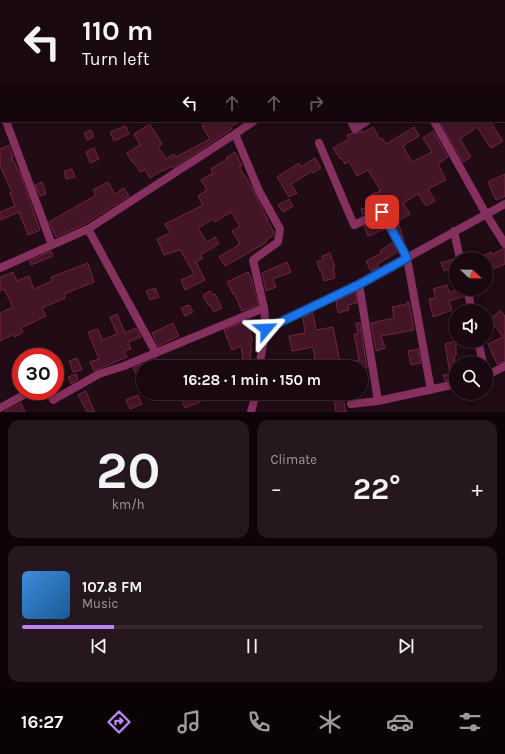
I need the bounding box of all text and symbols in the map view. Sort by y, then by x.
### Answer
text: 110 m [82,14,153,47]
icon: left [16,16,68,68]
text: Turn left [82,48,150,70]
icon: left [179,92,201,114]
icon: ahead [221,92,243,114]
icon: ahead [263,92,285,114]
icon: right [305,92,327,114]
pin [365,195,399,229]
icon: arrive [371,201,393,223]
north arrow [449,252,493,296]
map controls [449,252,493,400]
button: sound [449,304,493,348]
position arrow [245,308,287,350]
speed limit sign: 30 [12,348,64,400]
button: search [449,356,493,400]
text: 16:28 · 1 min · 150 m [183,371,321,389]
text: 20 [96,440,160,501]
text: Climate [271,452,317,467]
text: 22° [353,471,401,507]
text: − [271,476,282,502]
text: + [471,476,483,502]
text: km/h [112,497,145,512]
text: 107.8 FM [82,578,142,596]
text: Music [82,596,118,611]
icon: previous [88,635,110,657]
icon: pause [241,635,263,657]
icon: next [395,635,417,657]
icon: directions [105,708,133,736]
icon: music [175,708,203,736]
icon: phone [245,708,273,736]
icon: climate [316,708,344,736]
icon: car [386,708,414,736]
icon: filters [456,708,484,736]
text: 16:27 [21,711,63,733]

